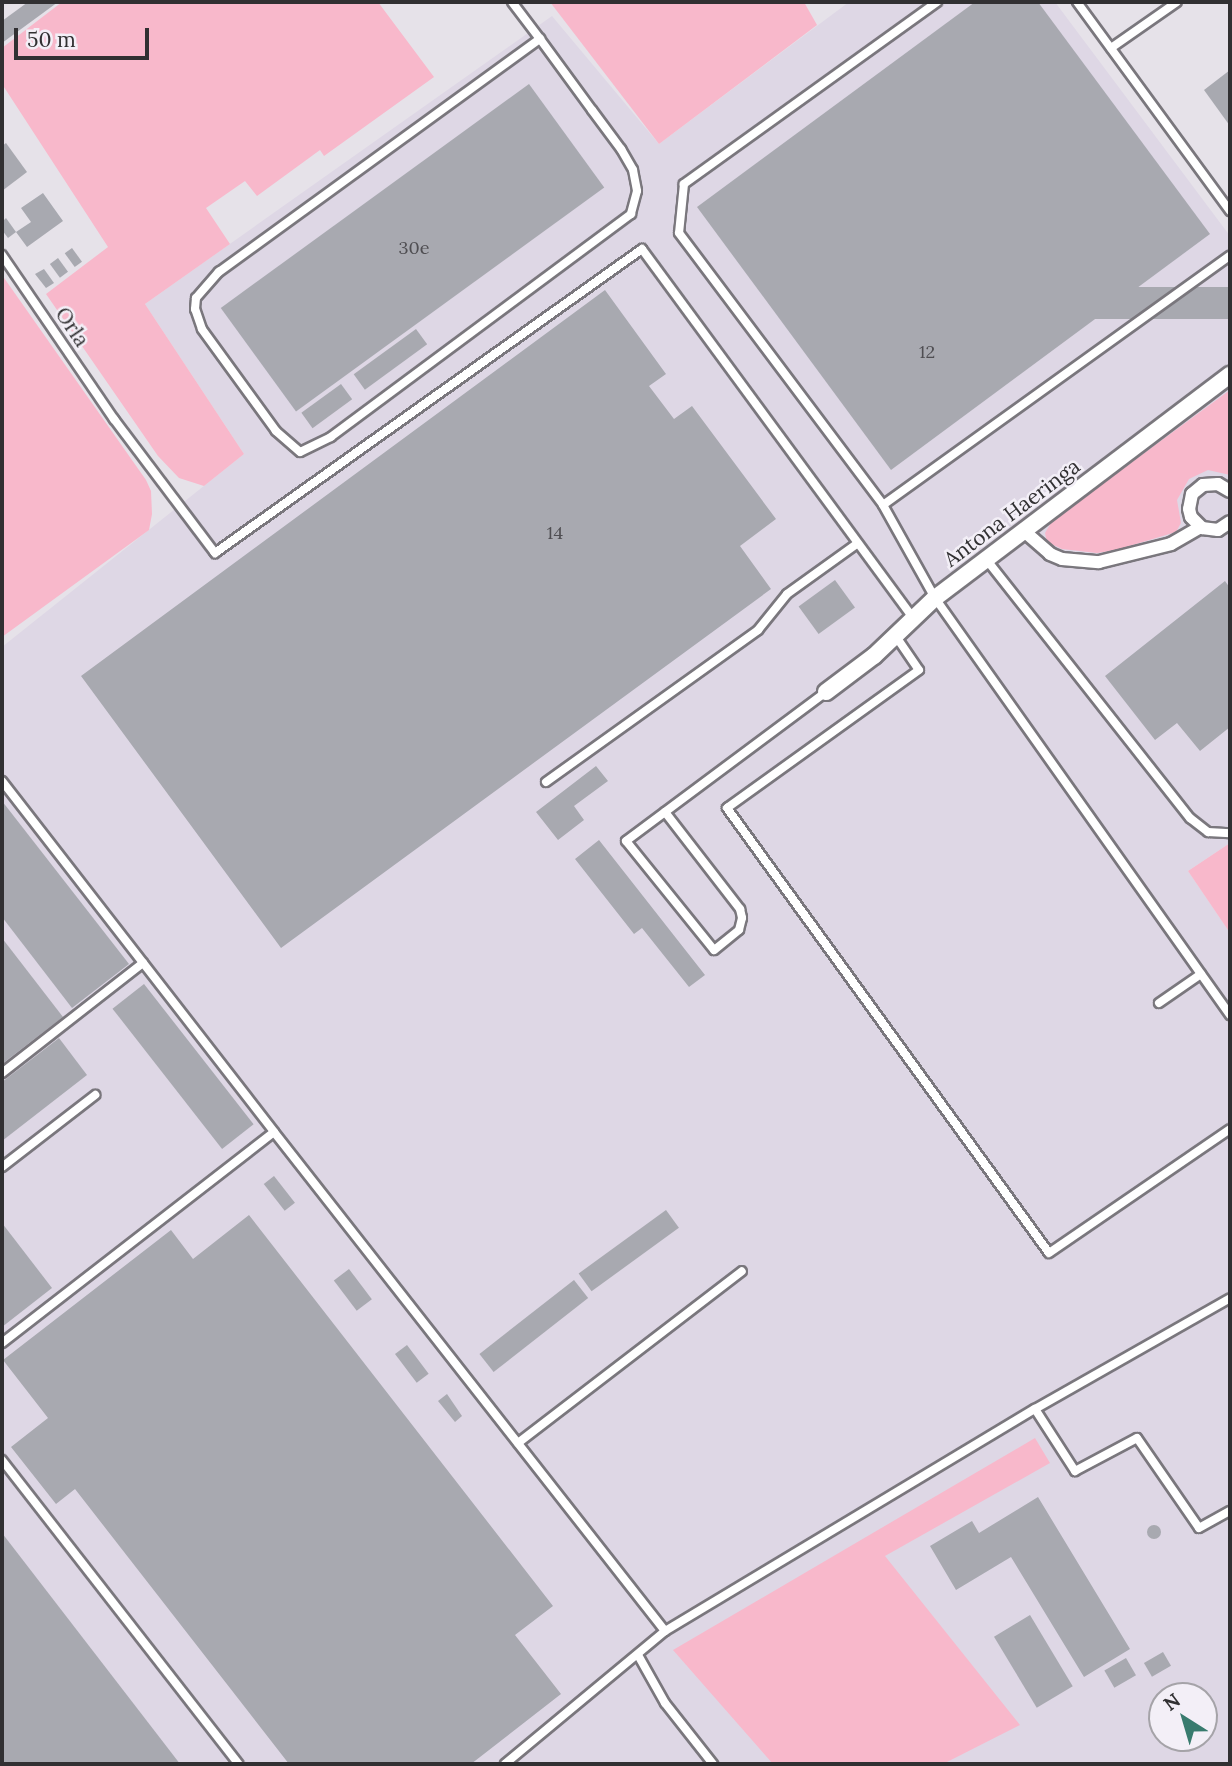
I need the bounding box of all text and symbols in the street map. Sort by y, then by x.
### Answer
scale bar [18,14,152,58]
text: 50 m [27,26,76,53]
house number: 30e [399,237,429,259]
street label: Orla [50,302,94,352]
house number: 12 [919,341,935,363]
street label: Antona Haeringa [939,454,1085,572]
house number: 14 [547,522,563,544]
north arrow [1148,1682,1218,1752]
text: N [1158,1688,1185,1716]

